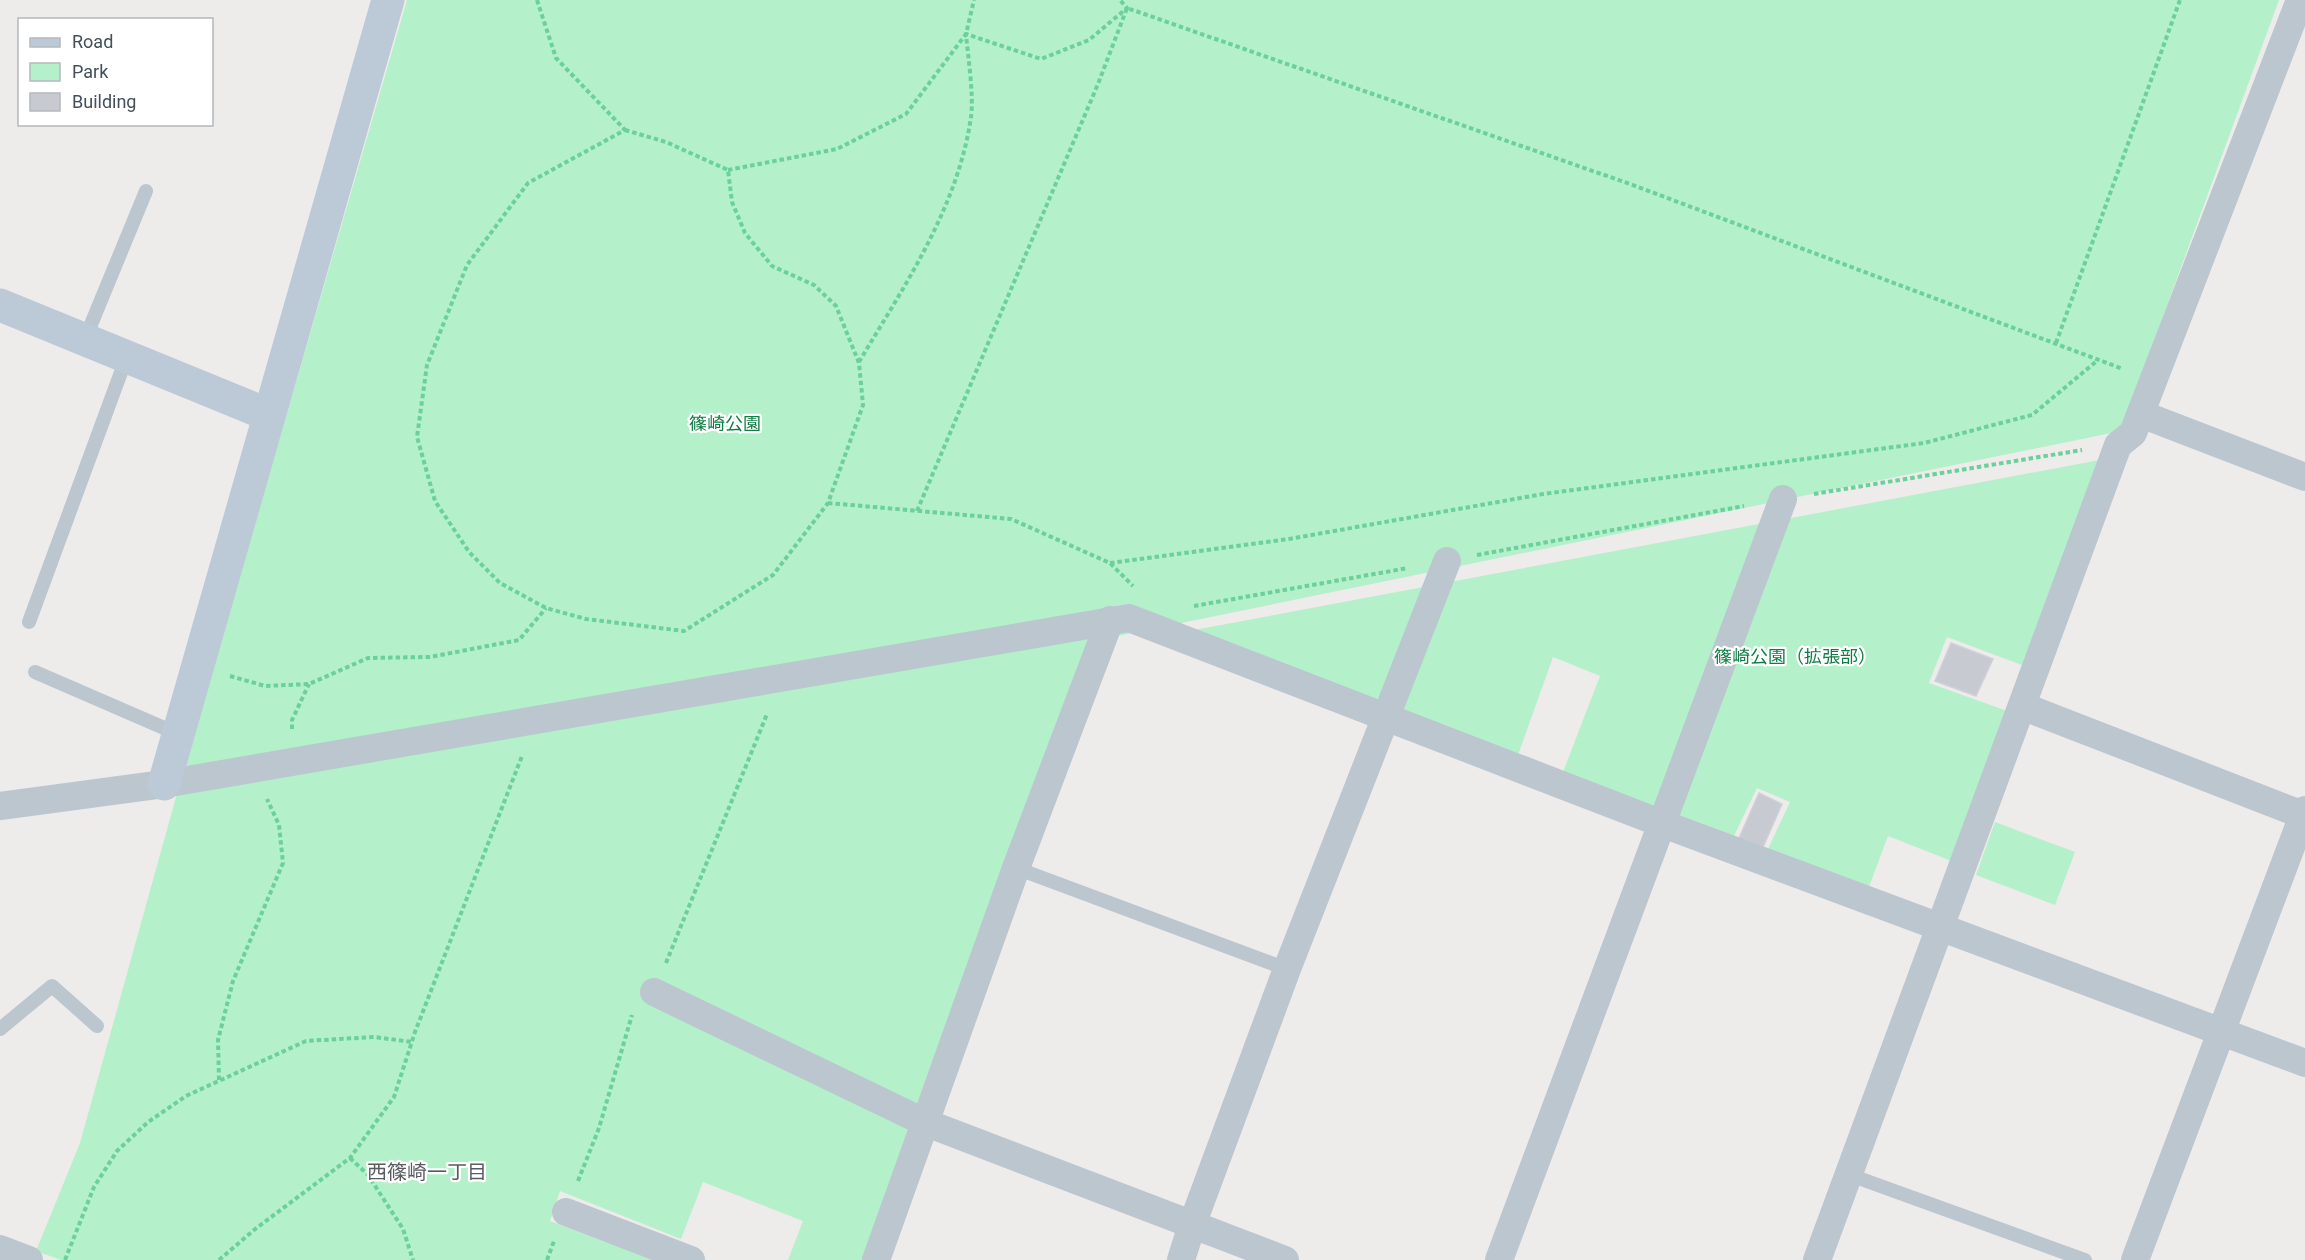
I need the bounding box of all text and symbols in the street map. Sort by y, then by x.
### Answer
legend [18,18,213,126]
text: Road [72,31,113,52]
text: Park [72,61,109,82]
text: Building [72,91,136,112]
park label: 篠崎公園 [689,413,761,434]
park label: 篠崎公園（拡張部） [1714,646,1876,667]
district label: 西篠崎一丁目 [367,1160,487,1184]

